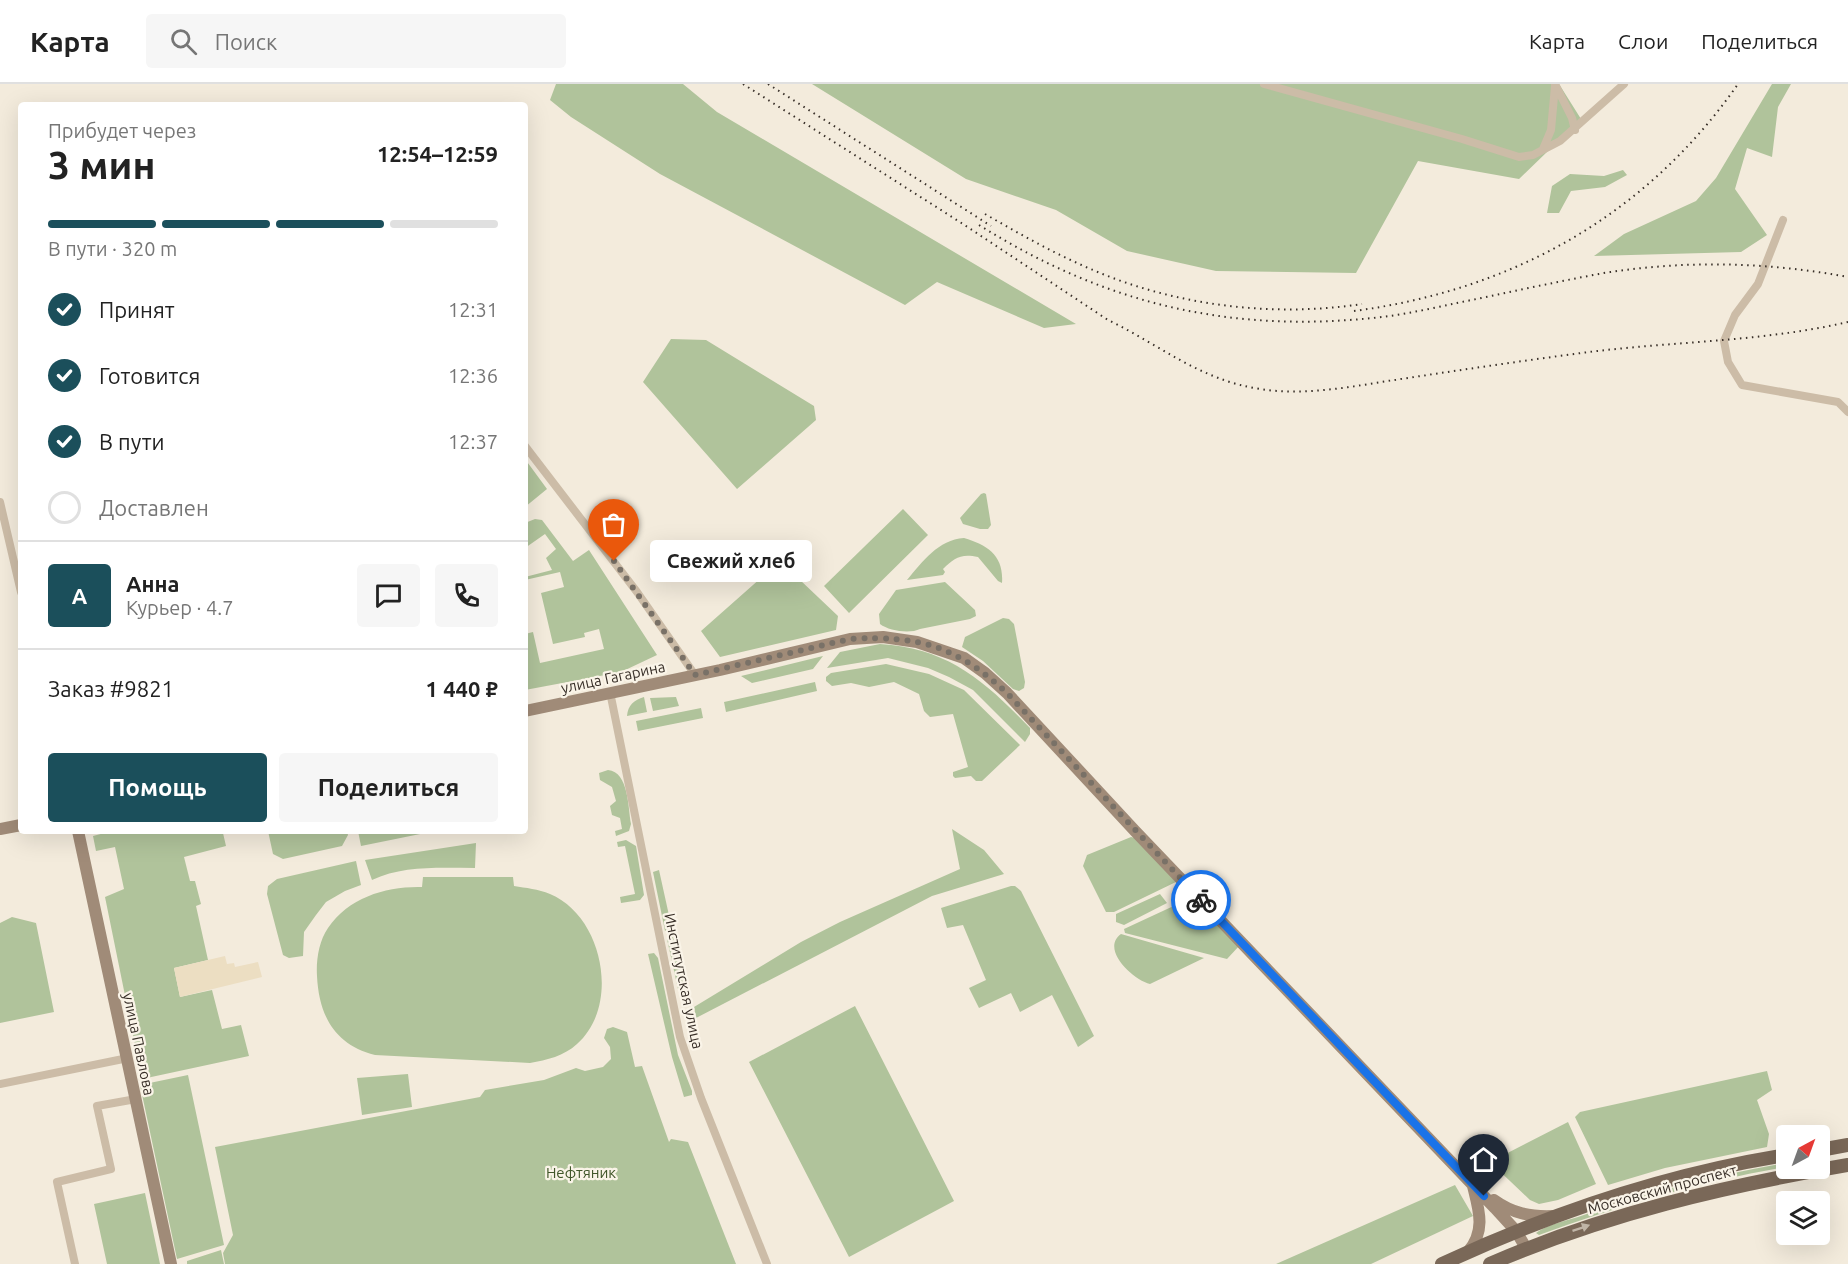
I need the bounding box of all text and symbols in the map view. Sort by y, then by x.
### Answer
search box [146,14,566,68]
icon: search [167,25,200,58]
text: Карта [30,26,110,57]
text: Поиск [215,29,277,54]
text: Карта [1529,29,1585,53]
text: Слои [1618,29,1668,53]
text: Поделиться [1701,29,1818,53]
text: Прибудет через [48,119,196,142]
text: 12:54–12:59 [377,141,498,166]
text: 3 мин [48,143,156,186]
text: В пути · 320 m [48,237,177,260]
icon: check [48,293,81,326]
text: Принят [99,297,175,322]
text: 12:31 [448,298,498,321]
icon: check [48,359,81,392]
text: Готовится [99,363,200,388]
text: 12:36 [448,364,498,387]
icon: check [48,425,81,458]
text: В пути [99,429,165,454]
text: 12:37 [448,430,498,453]
text: Доставлен [99,495,209,520]
pin [588,499,639,561]
icon: bag [597,508,630,541]
callout: Свежий хлеб [650,540,812,582]
text: Свежий хлеб [667,549,795,572]
button: chat [357,564,420,627]
button: phone [435,564,498,627]
text: Анна [126,571,179,596]
text: А [72,583,87,608]
text: Курьер · 4.7 [126,596,233,619]
street label: улица Гагарина [559,658,667,696]
text: Заказ #9821 [48,676,174,701]
text: 1 440 ₽ [426,676,498,701]
button: Помощь [48,753,267,822]
button: Поделиться [279,753,498,822]
courier [1171,870,1231,930]
icon: bike [1185,884,1218,917]
street label: Институтская улица [661,912,707,1050]
street label: улица Павлова [120,991,158,1097]
north arrow [1776,1125,1830,1179]
map controls [1776,1125,1830,1245]
pin [1458,1134,1509,1196]
icon: home [1467,1143,1500,1176]
street label: Московский проспект [1586,1161,1739,1217]
park label: Нефтяник [546,1164,616,1181]
button: layers [1776,1191,1830,1245]
one-way arrow [1572,1223,1590,1233]

